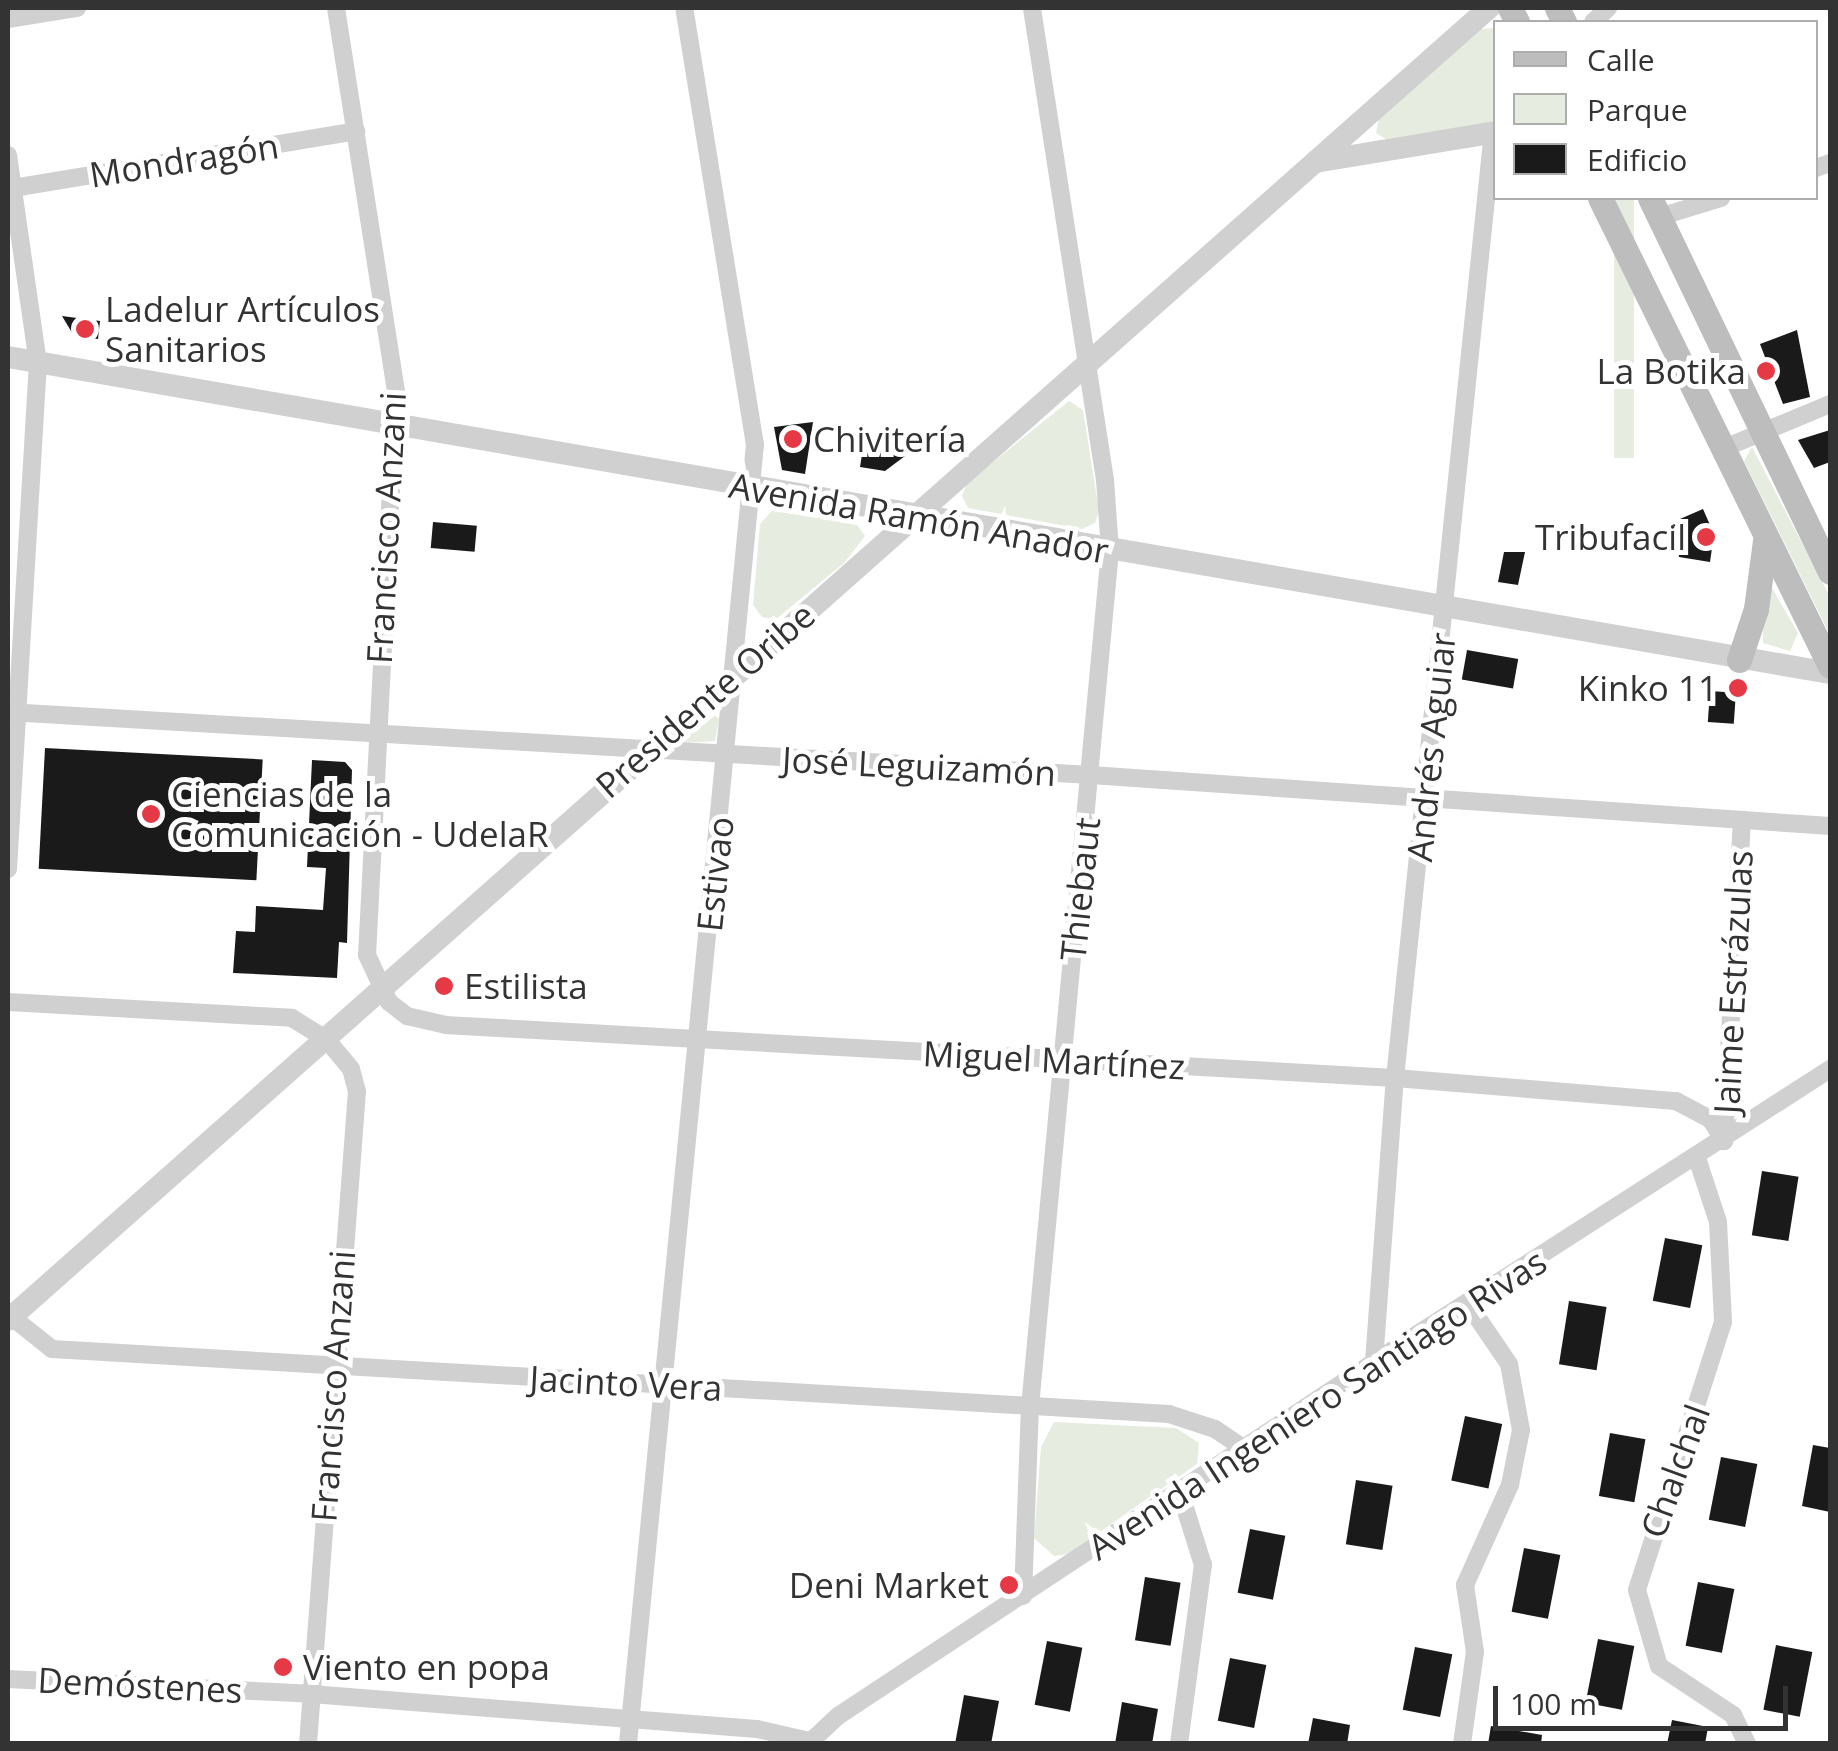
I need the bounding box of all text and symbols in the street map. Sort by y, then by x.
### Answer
legend [1493,20,1818,200]
text: Calle [1587,39,1655,80]
text: Parque [1587,89,1688,130]
street label: Mondragón [87,124,281,196]
text: Edificio [1587,139,1687,180]
place label: Ladelur Artículos Sanitarios [105,288,380,370]
marker: Ladelur Artículos Sanitarios [74,318,96,340]
place label: La Botika [1596,350,1746,392]
marker: La Botika [1755,360,1777,382]
street label: Francisco Anzani [358,391,414,665]
place label: Chivitería [813,418,966,460]
marker: Chivitería [782,428,804,450]
street label: Avenida Ramón Anador [726,464,1112,572]
place label: Tribufacil [1535,516,1686,558]
marker: Tribufacil [1695,526,1717,548]
street label: Presidente Oribe [587,594,823,806]
street label: Andrés Aguiar [1398,630,1464,864]
place label: Kinko 11 [1578,667,1718,709]
marker: Kinko 11 [1727,677,1749,699]
street label: José Leguizamón [781,738,1057,794]
place label: Ciencias de la Comunicación - UdelaR [171,773,549,855]
marker: Ciencias de la Comunicación - UdelaR [140,803,162,825]
street label: Estivao [688,814,742,934]
street label: Thiebaut [1052,815,1108,963]
street label: Jaime Estrázulas [1705,849,1761,1115]
place label: Estilista [464,965,588,1007]
marker: Estilista [433,975,455,997]
street label: Miguel Martínez [922,1032,1186,1088]
street label: Avenida Ingeniero Santiago Rivas [1080,1240,1554,1568]
street label: Francisco Anzani [303,1249,363,1523]
street label: Jacinto Vera [529,1357,723,1409]
street label: Chalchal [1632,1399,1718,1543]
place label: Deni Market [789,1564,989,1606]
marker: Deni Market [998,1574,1020,1596]
place label: Viento en popa [303,1646,550,1688]
marker: Viento en popa [272,1656,294,1678]
street label: Demóstenes [36,1659,244,1711]
scale bar [1498,1666,1793,1728]
text: 100 m [1510,1683,1597,1724]

